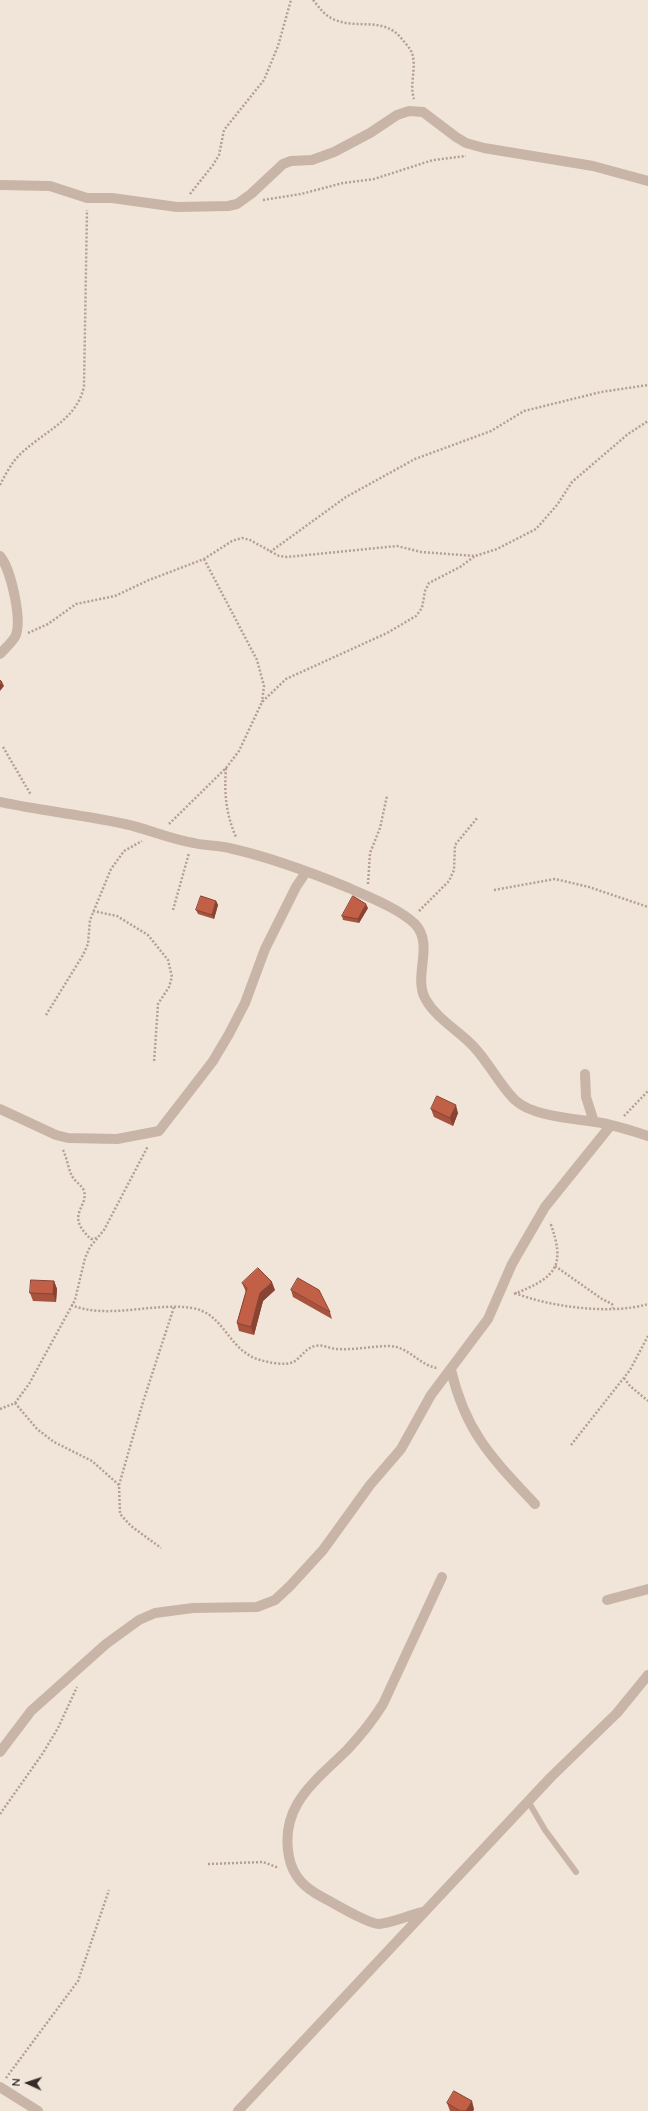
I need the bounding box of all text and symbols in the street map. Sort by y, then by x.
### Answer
north arrow [8,2063,48,2103]
text: N [9,2078,23,2087]

